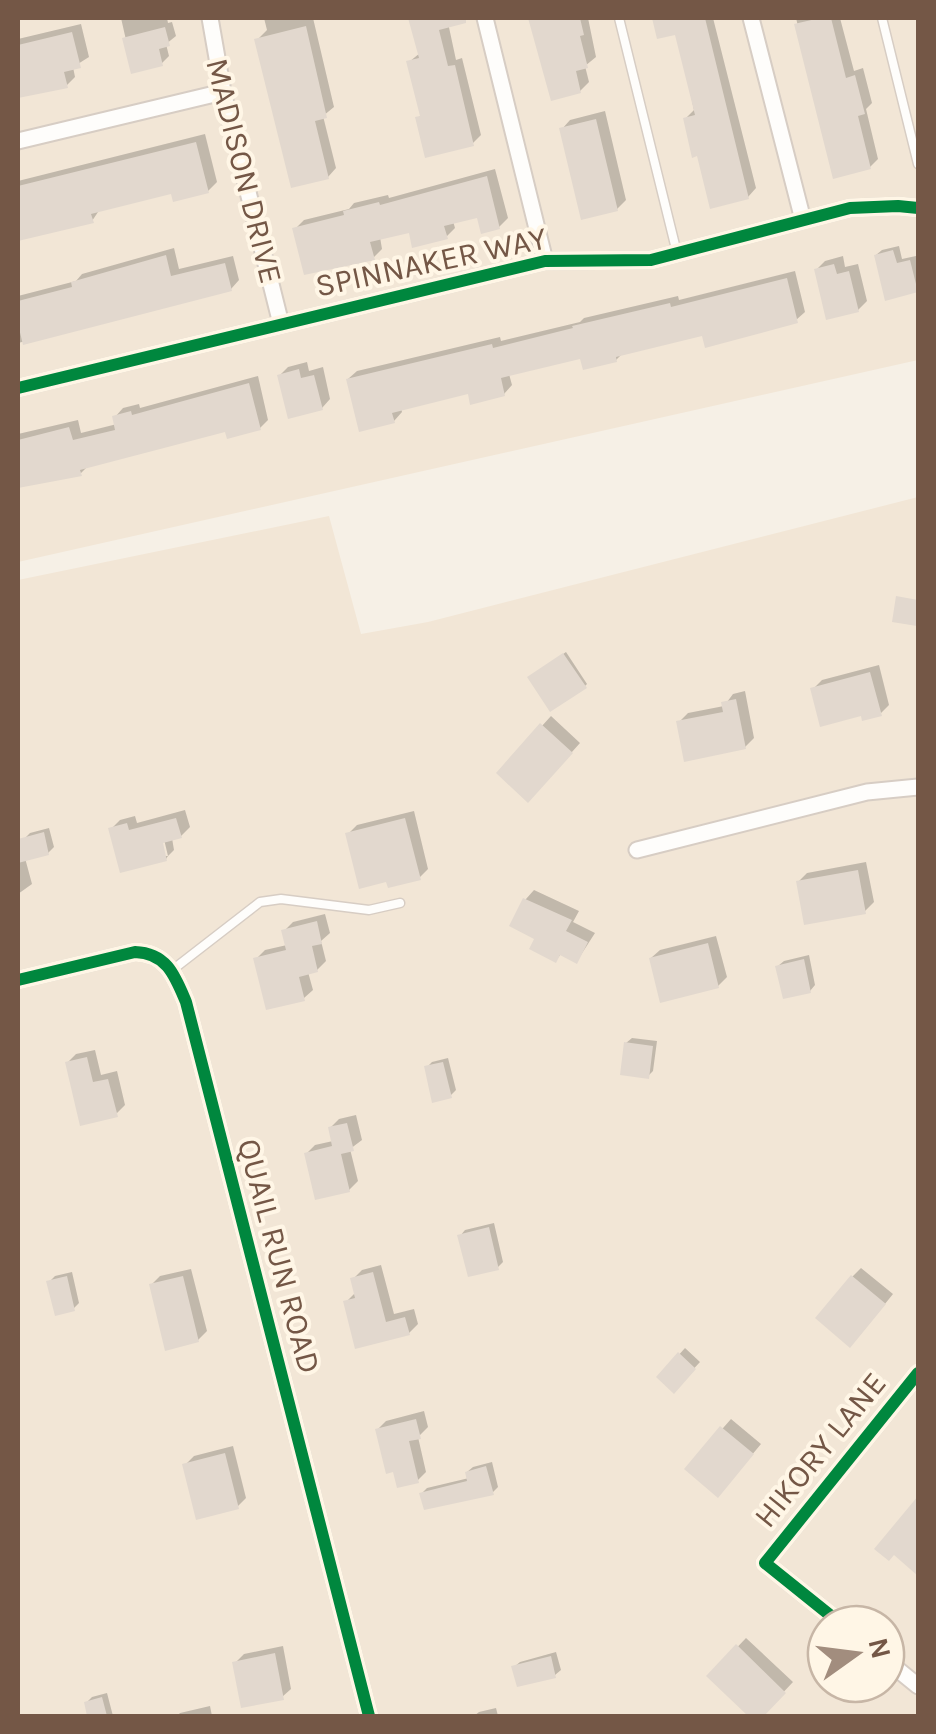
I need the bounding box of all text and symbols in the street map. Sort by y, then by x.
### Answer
street label: MADISON DRIVE [198,55,290,287]
street label: SPINNAKER WAY [312,219,550,305]
street label: QUAIL RUN ROAD [230,1135,328,1377]
street label: HIKORY LANE [746,1365,894,1535]
north arrow [806,1604,906,1704]
text: N [861,1634,898,1662]

